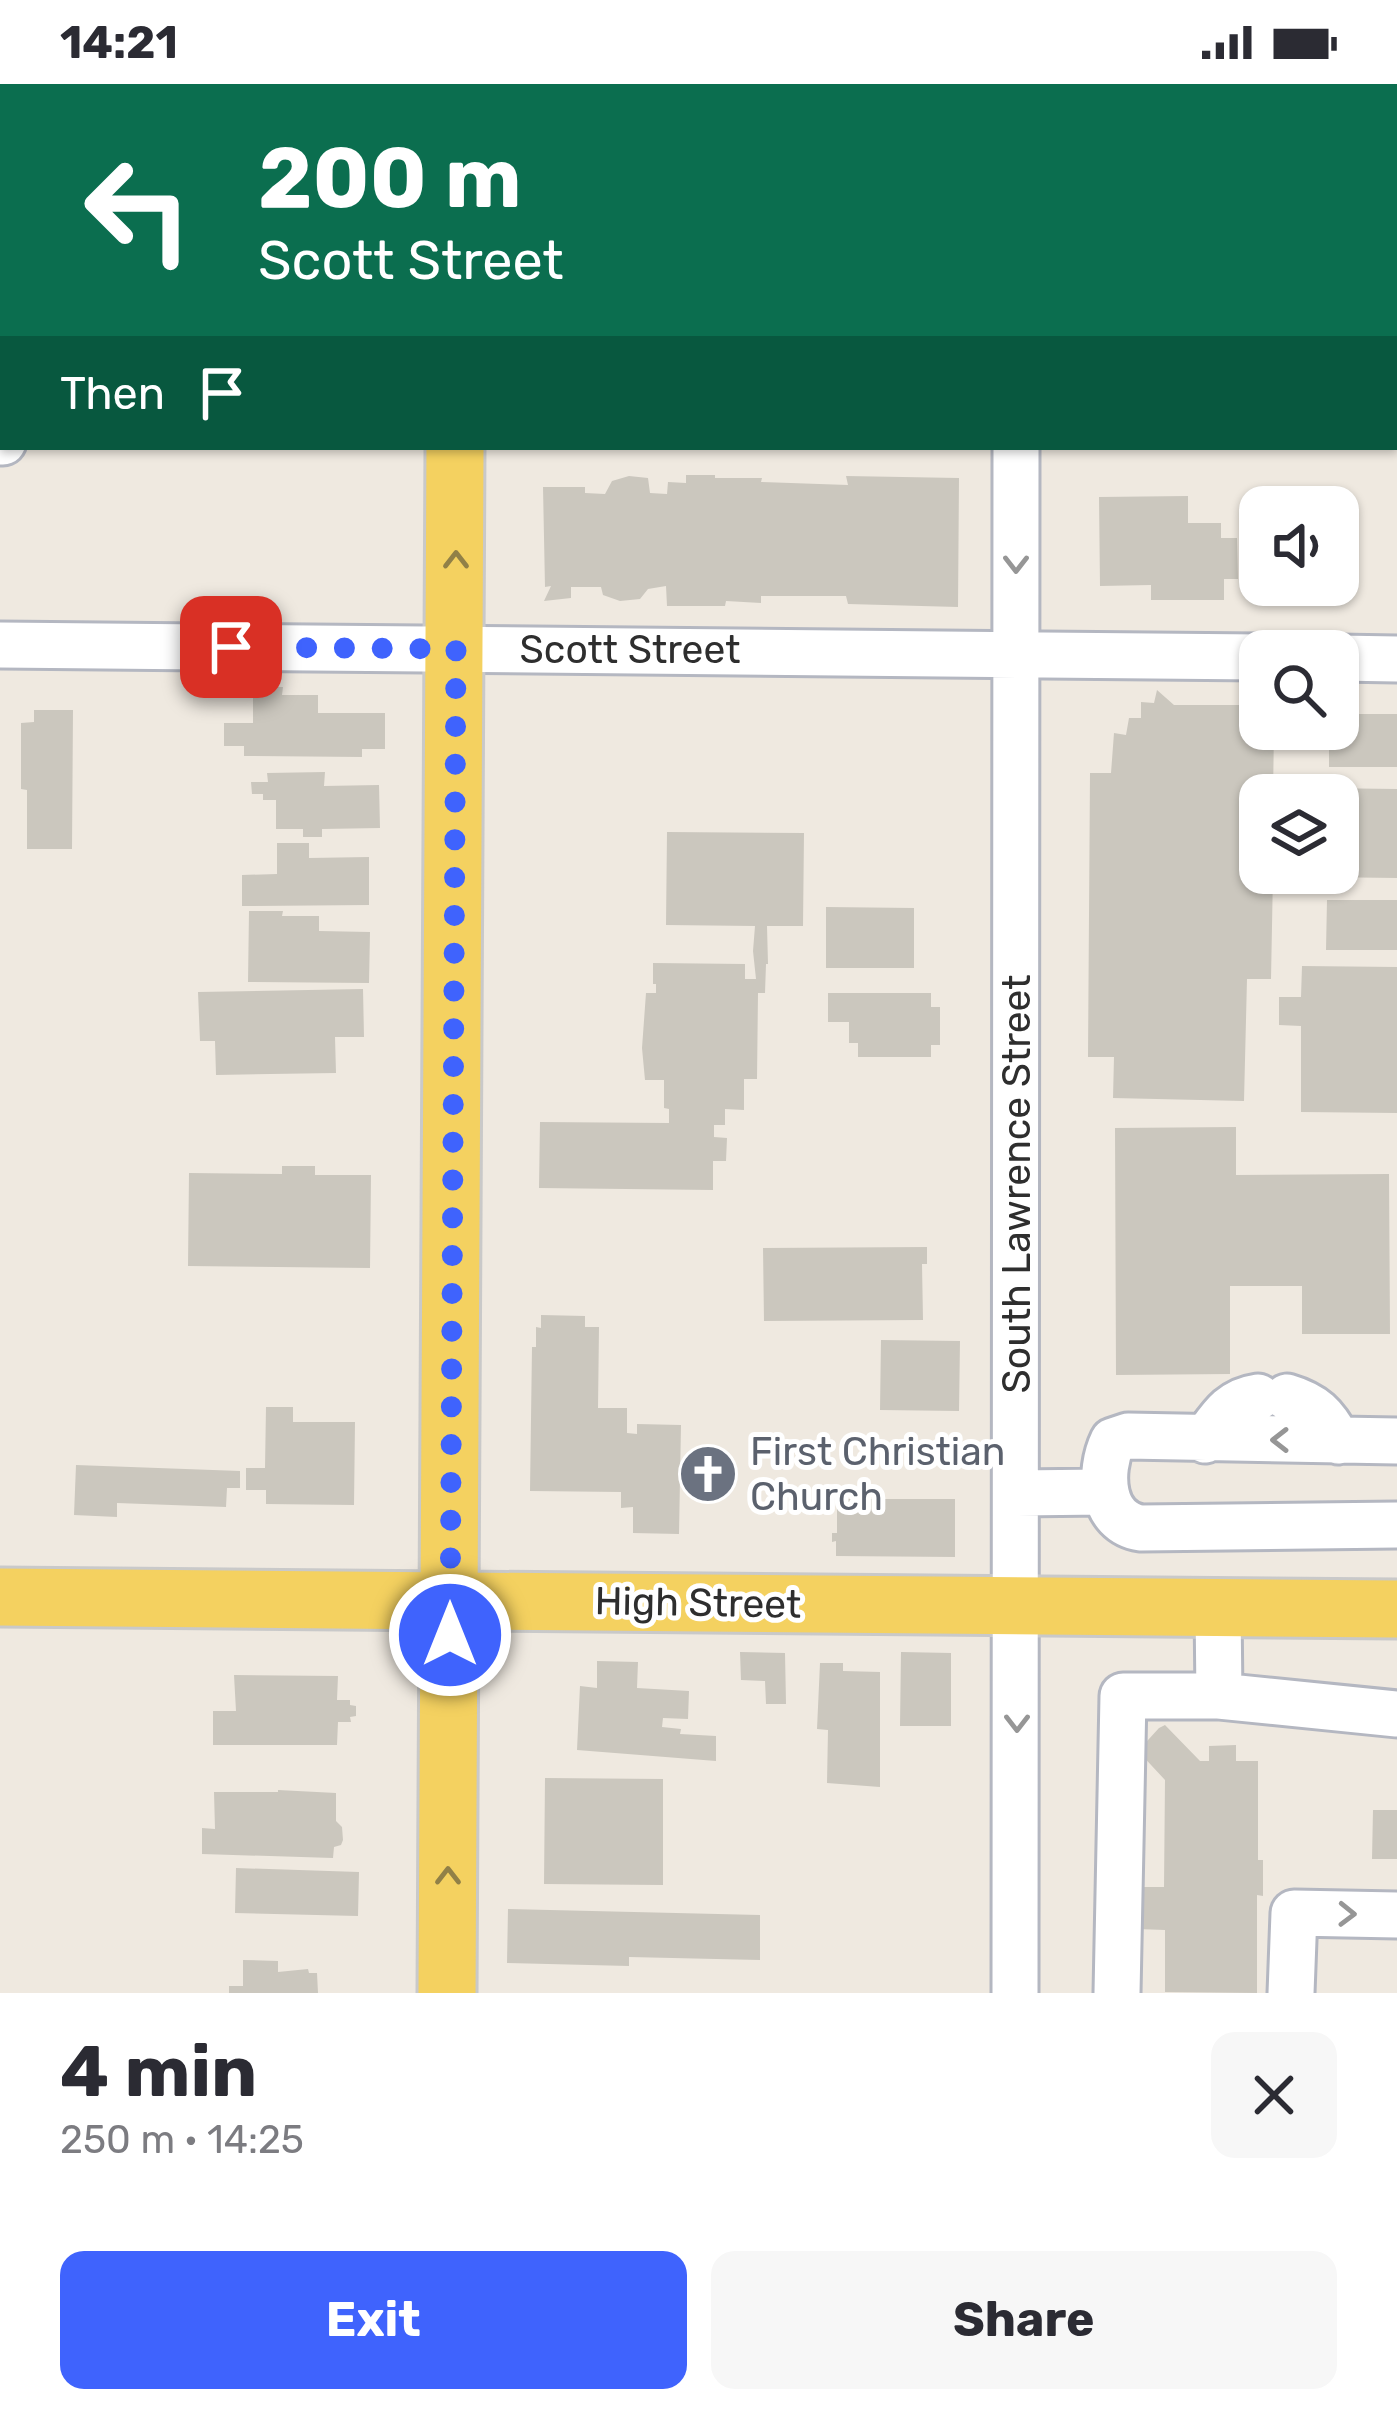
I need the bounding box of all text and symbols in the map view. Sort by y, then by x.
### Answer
text: 14:21 [60,16,178,69]
text: 200 m [258,128,522,228]
icon: left [60,132,216,288]
text: Scott Street [258,229,564,293]
icon: arrive [189,360,255,426]
text: Then [60,367,165,420]
map controls [1239,486,1359,894]
button: sound [1239,486,1359,606]
one-way arrow [443,550,469,568]
one-way arrow [1003,556,1029,574]
pin [180,596,282,698]
icon: arrive [198,614,264,680]
street label: Scott Street [520,627,740,673]
button: search [1239,630,1359,750]
button: layers [1239,774,1359,894]
street label: South Lawrence Street [994,975,1040,1393]
one-way arrow [1270,1427,1288,1453]
place label: First Christian Church [750,1429,1005,1520]
church icon: First Christian Church [677,1443,739,1505]
position arrow [387,1572,513,1698]
street label: High Street [594,1578,802,1628]
one-way arrow [1004,1714,1030,1733]
one-way arrow [435,1866,461,1884]
one-way arrow [1338,1901,1357,1927]
text: 4 min [60,2029,257,2114]
button: close [1211,2032,1337,2158]
text: 250 m · 14:25 [60,2117,304,2163]
button: Exit [60,2251,687,2389]
button: Share [711,2251,1337,2389]

